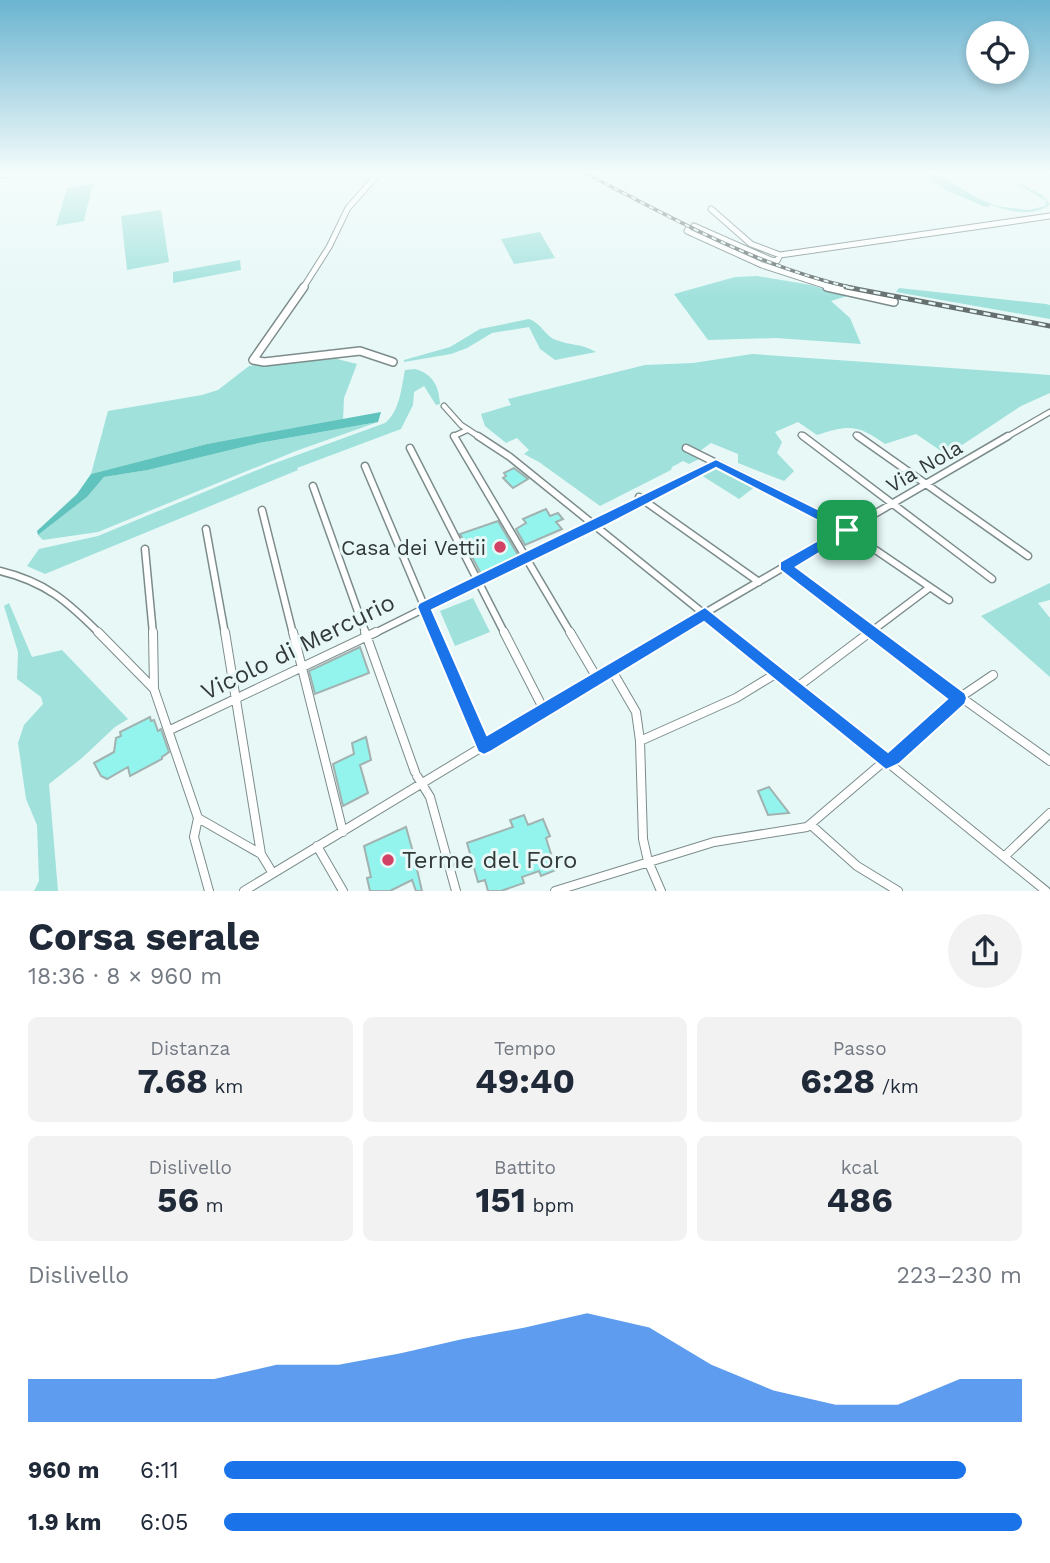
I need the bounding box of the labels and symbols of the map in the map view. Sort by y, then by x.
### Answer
street label: Via Nola [881,434,967,498]
pin [817,500,877,560]
place label: Casa dei Vettii [341,535,486,560]
marker: Casa dei Vettii [492,539,508,555]
street label: Vicolo di Mercurio [197,588,399,706]
place label: Terme del Foro [402,846,578,874]
marker: Terme del Foro [380,852,396,868]

